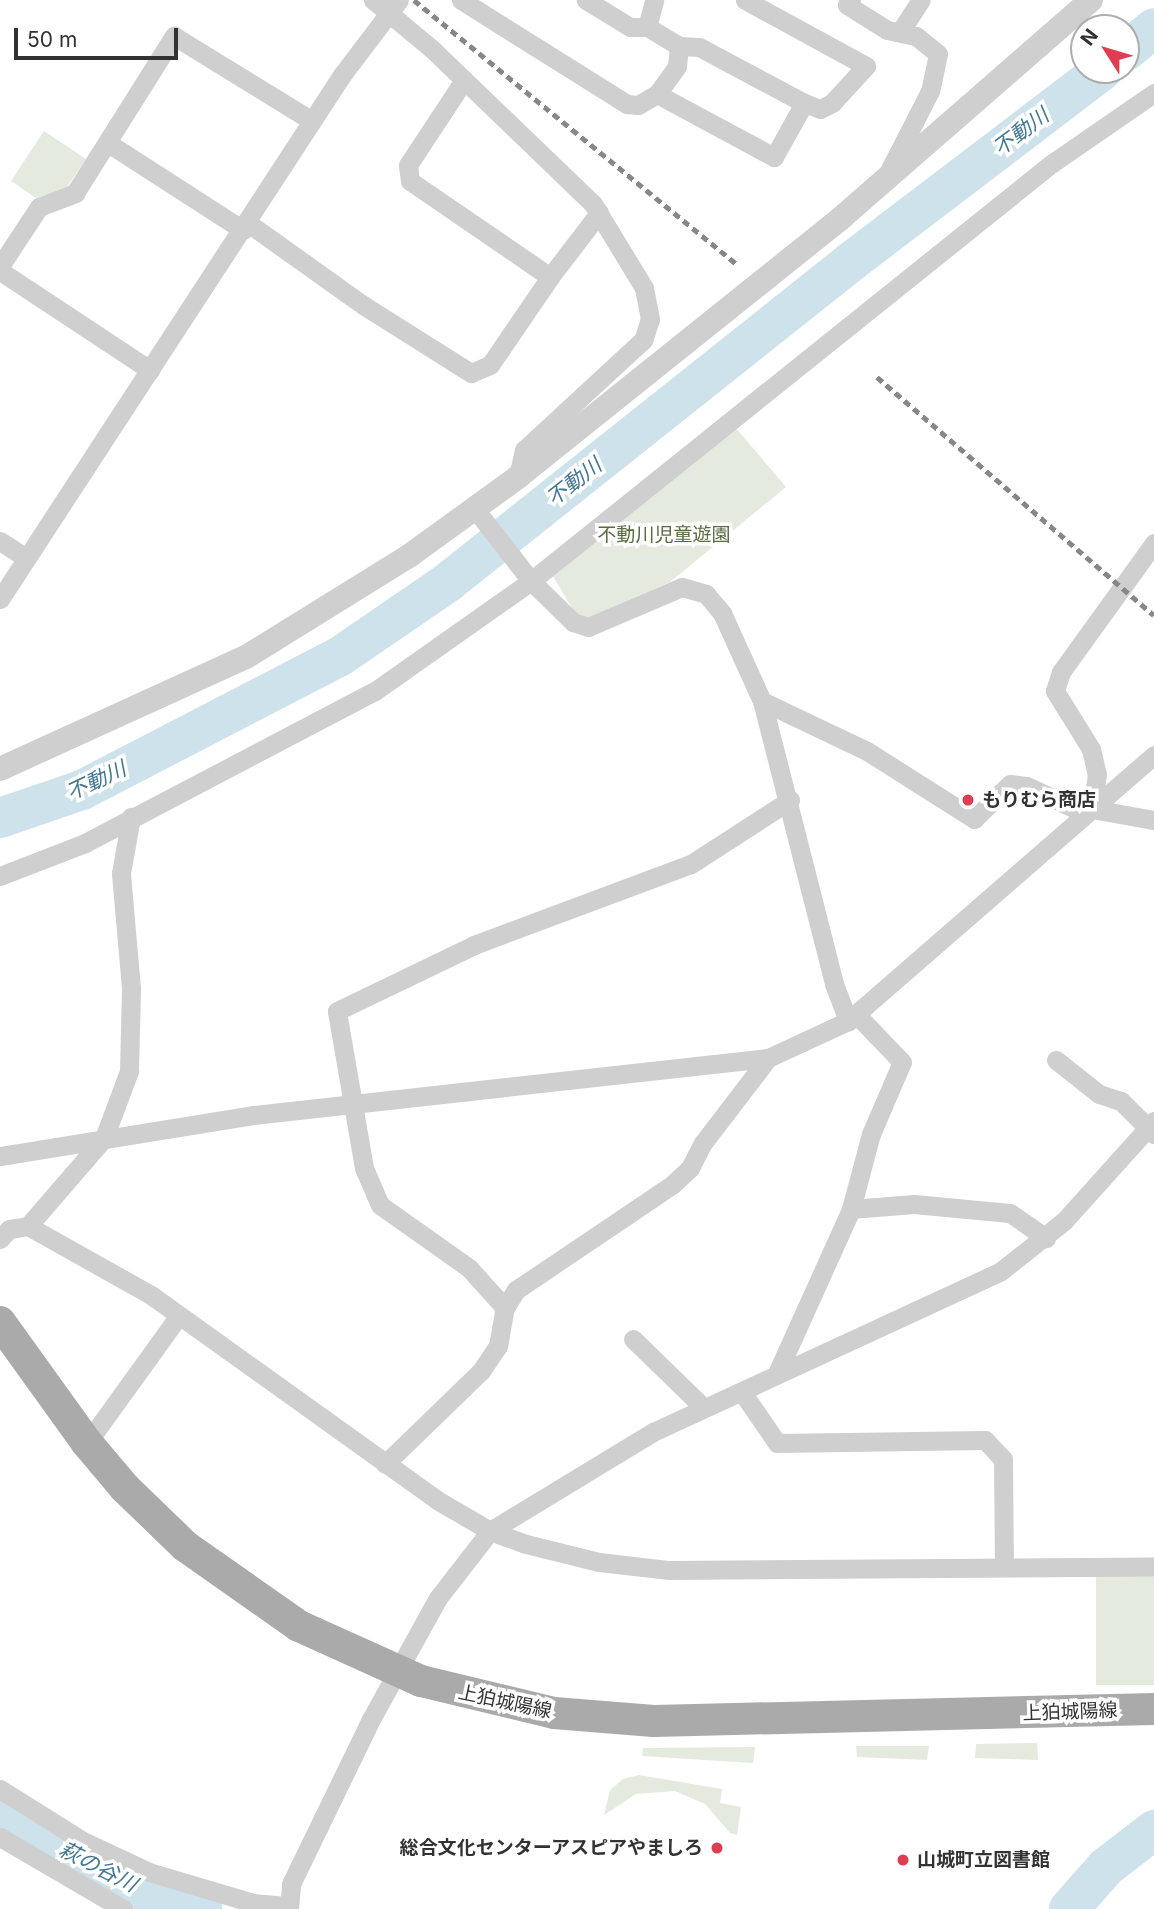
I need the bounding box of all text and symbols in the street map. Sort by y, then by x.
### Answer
scale bar [18,14,182,58]
north arrow [1070,14,1140,84]
text: N [1076,25,1103,50]
text: 50 m [27,27,77,52]
water label: 不動川 [988,103,1054,161]
water label: 不動川 [541,453,607,511]
park label: 不動川児童遊園 [598,524,730,546]
water label: 不動川 [62,756,130,806]
place label: もりむら商店 [982,789,1096,811]
marker: もりむら商店 [960,792,976,808]
street label: 上狛城陽線 [456,1681,554,1723]
street label: 上狛城陽線 [1022,1699,1118,1725]
water label: 萩の谷川 [55,1837,141,1897]
place label: 総合文化センターアスピアやましろ [399,1837,703,1859]
marker: 総合文化センターアスピアやましろ [709,1840,725,1856]
place label: 山城町立図書館 [917,1849,1050,1871]
marker: 山城町立図書館 [895,1852,911,1868]

